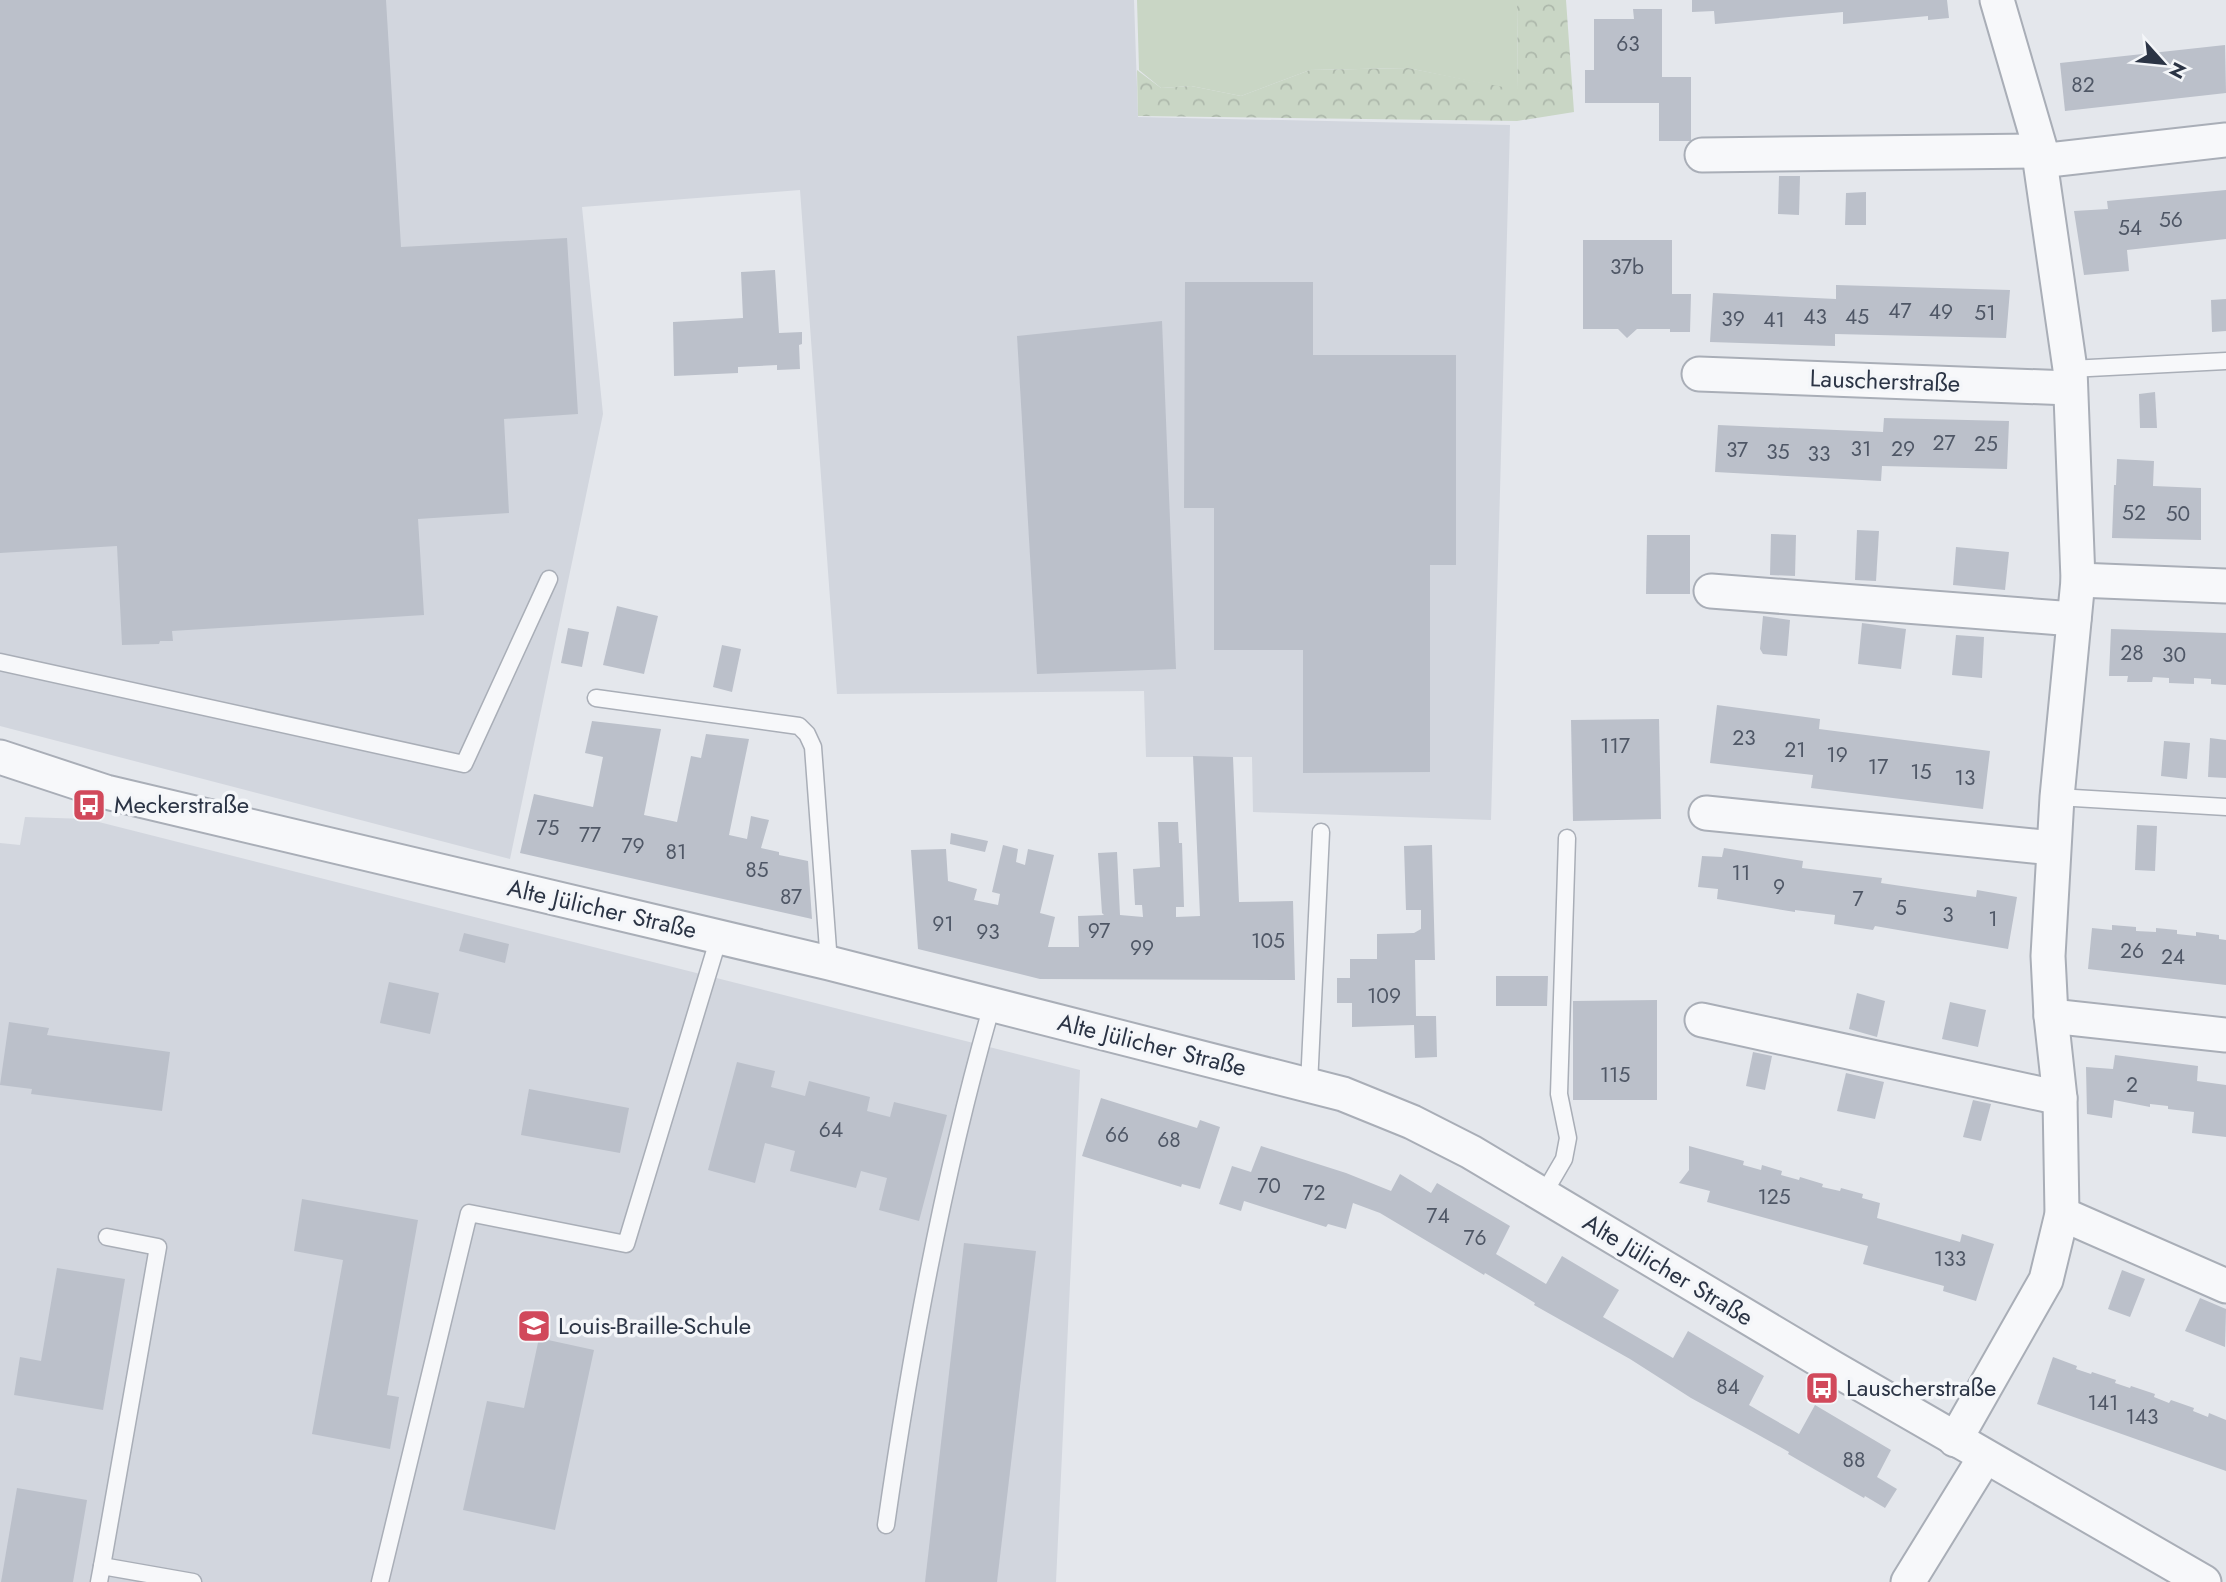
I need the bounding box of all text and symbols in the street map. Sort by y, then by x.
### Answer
north arrow [2128,28,2198,98]
house number: 63 [1616,29,1640,59]
text: N [2162,58,2193,83]
house number: 82 [2071,70,2095,100]
house number: 56 [2159,205,2183,235]
house number: 54 [2118,213,2142,243]
house number: 37b [1610,252,1644,282]
house number: 47 [1888,296,1912,326]
house number: 49 [1929,297,1953,327]
house number: 51 [1974,298,1996,328]
house number: 43 [1803,302,1827,332]
house number: 45 [1845,302,1869,332]
house number: 39 [1721,304,1745,334]
house number: 41 [1763,305,1785,335]
street label: Lauscherstraße [1809,360,1961,401]
house number: 27 [1933,428,1955,458]
house number: 25 [1974,429,1998,459]
house number: 31 [1851,434,1871,464]
house number: 29 [1891,434,1915,464]
house number: 37 [1726,435,1748,465]
house number: 35 [1766,437,1790,467]
house number: 33 [1808,439,1830,469]
house number: 52 [2122,498,2146,528]
house number: 50 [2166,499,2190,529]
house number: 28 [2120,638,2144,668]
house number: 30 [2162,640,2186,670]
house number: 23 [1732,723,1756,753]
house number: 117 [1600,731,1630,761]
house number: 21 [1784,735,1806,765]
house number: 19 [1826,740,1848,770]
house number: 17 [1868,752,1888,782]
house number: 15 [1910,757,1932,787]
house number: 13 [1955,763,1975,793]
bus stop icon: Meckerstraße [70,786,108,824]
place label: Meckerstraße [114,787,249,822]
house number: 75 [537,813,559,843]
house number: 77 [579,820,601,850]
house number: 79 [621,831,645,861]
house number: 81 [666,837,686,867]
house number: 85 [745,855,769,885]
house number: 11 [1732,858,1750,888]
street label: Alte Jülicher Straße [504,870,700,947]
house number: 9 [1773,872,1785,902]
house number: 87 [780,882,802,912]
house number: 7 [1852,884,1864,914]
house number: 5 [1895,893,1907,923]
house number: 3 [1942,900,1954,930]
house number: 1 [1988,904,1998,934]
house number: 91 [932,909,954,939]
house number: 97 [1088,916,1110,946]
house number: 93 [976,917,1000,947]
house number: 105 [1251,926,1285,956]
house number: 99 [1130,933,1154,963]
house number: 26 [2120,936,2144,966]
house number: 24 [2161,942,2185,972]
house number: 109 [1367,981,1401,1011]
street label: Alte Jülicher Straße [1054,1004,1250,1085]
house number: 115 [1600,1060,1630,1090]
house number: 2 [2126,1070,2138,1100]
house number: 64 [819,1115,843,1145]
house number: 66 [1105,1120,1129,1150]
house number: 68 [1157,1125,1181,1155]
house number: 70 [1257,1171,1281,1201]
house number: 72 [1303,1178,1325,1208]
house number: 125 [1757,1182,1791,1212]
house number: 74 [1426,1201,1450,1231]
street label: Alte Jülicher Straße [1576,1205,1760,1334]
house number: 76 [1463,1223,1487,1253]
house number: 133 [1934,1244,1966,1274]
school or university icon: Louis-Braille-Schule [515,1307,553,1345]
place label: Louis-Braille-Schule [558,1308,751,1343]
bus stop icon: Lauscherstraße [1803,1369,1841,1407]
place label: Lauscherstraße [1846,1370,1996,1405]
house number: 84 [1716,1372,1740,1402]
house number: 141 [2087,1388,2119,1418]
house number: 143 [2125,1402,2159,1432]
house number: 88 [1843,1445,1865,1475]

